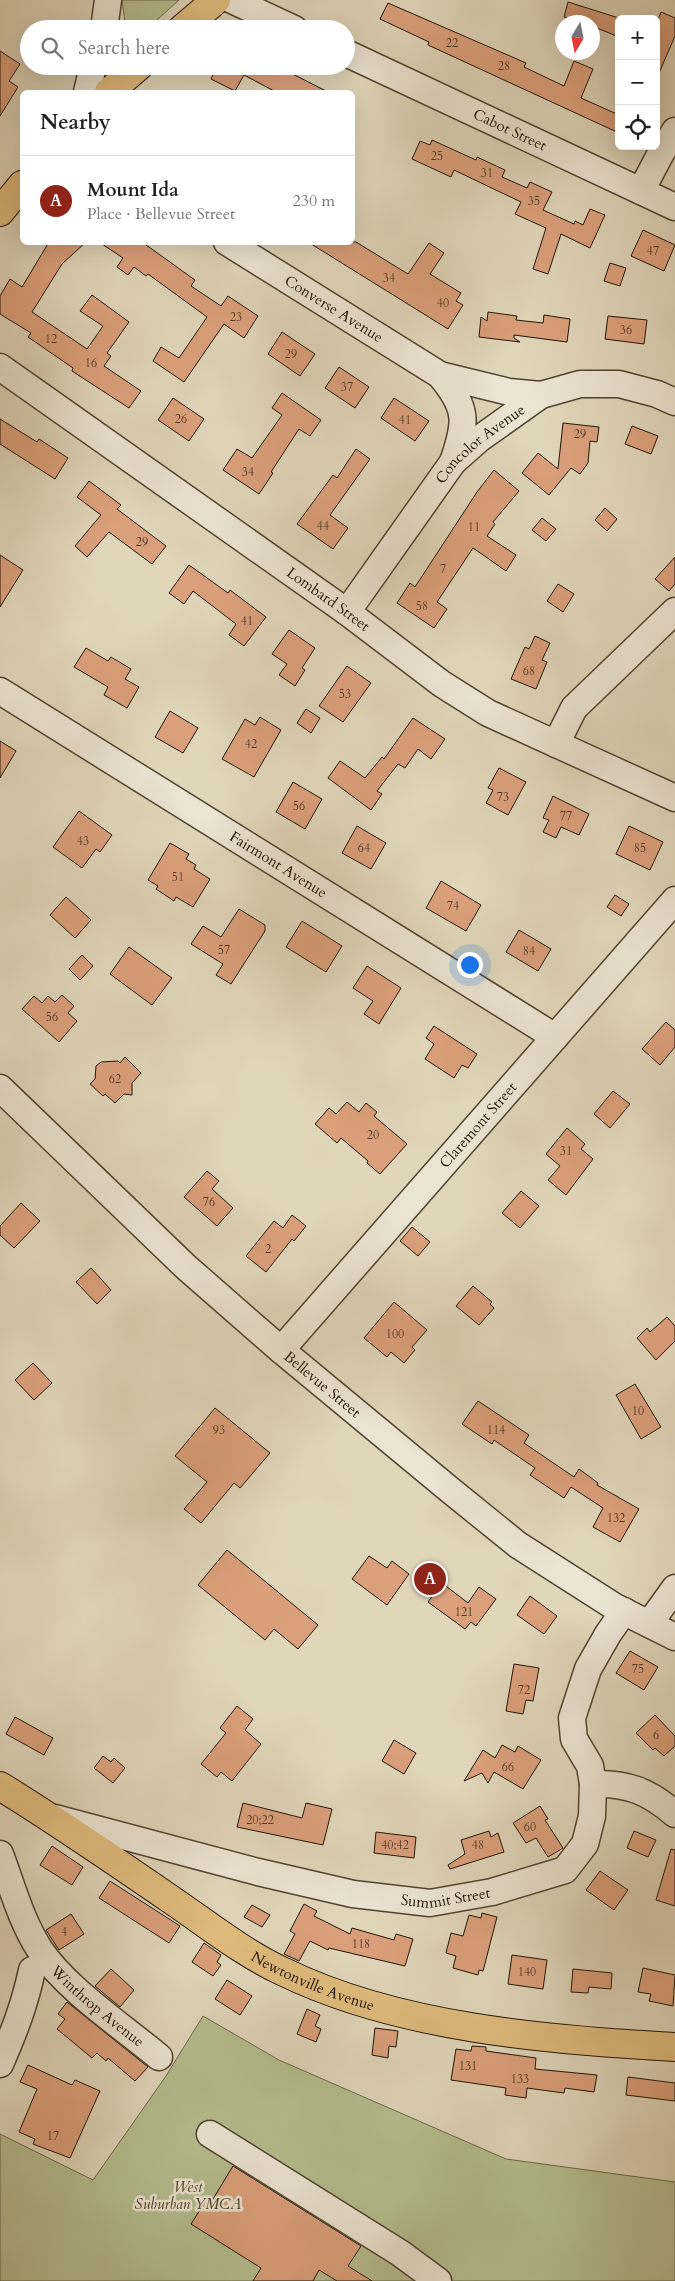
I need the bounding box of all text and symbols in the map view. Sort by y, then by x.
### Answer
north arrow [555,15,600,60]
map controls [615,15,660,150]
button: + [615,15,660,60]
search box [20,20,355,75]
icon: search [38,34,66,62]
text: Search here [78,35,170,61]
house number: 22 [446,35,458,51]
house number: 28 [498,58,510,74]
button: − [615,60,660,105]
street label: Cabot Street [470,104,550,156]
button: locate [615,105,660,150]
text: Nearby [40,108,111,137]
house number: 25 [431,148,443,164]
house number: 31 [481,165,493,181]
text: Mount Ida [87,177,179,203]
text: A [50,190,62,212]
text: 230 m [293,190,335,212]
house number: 35 [528,193,540,209]
text: Place · Bellevue Street [87,203,235,225]
house number: 47 [647,243,659,259]
street label: Converse Avenue [281,270,387,347]
house number: 34 [383,270,395,286]
house number: 40 [437,295,449,311]
house number: 23 [230,309,242,325]
house number: 36 [620,322,632,338]
house number: 12 [45,331,57,347]
house number: 29 [285,346,297,362]
house number: 16 [85,355,97,371]
house number: 37 [341,379,353,395]
street label: Concolor Avenue [431,399,529,488]
house number: 26 [175,411,187,427]
house number: 41 [399,412,411,428]
house number: 29 [574,426,586,442]
house number: 34 [242,464,254,480]
house number: 44 [317,518,329,534]
house number: 11 [468,519,480,535]
house number: 29 [136,534,148,550]
house number: 7 [440,561,446,577]
street label: Lombard Street [283,562,374,636]
house number: 58 [416,598,428,614]
house number: 41 [241,613,253,629]
house number: 68 [523,663,535,679]
house number: 53 [339,686,351,702]
house number: 42 [245,736,257,752]
house number: 73 [497,789,509,805]
house number: 56 [293,798,305,814]
house number: 77 [560,808,572,824]
street label: Fairmont Avenue [226,827,331,903]
house number: 43 [77,833,89,849]
house number: 64 [358,840,370,856]
house number: 85 [634,840,646,856]
house number: 51 [172,869,184,885]
house number: 74 [447,898,459,914]
house number: 57 [218,942,230,958]
house number: 84 [523,943,535,959]
your location [457,952,483,978]
house number: 56 [46,1009,58,1025]
house number: 62 [109,1071,121,1087]
street label: Claremont Street [435,1078,521,1172]
house number: 20 [367,1127,379,1143]
house number: 31 [560,1143,572,1159]
house number: 76 [203,1194,215,1210]
house number: 2 [265,1241,271,1257]
house number: 100 [386,1326,404,1342]
street label: Bellevue Street [280,1346,365,1422]
house number: 10 [632,1403,644,1419]
house number: 93 [213,1422,225,1438]
house number: 114 [487,1422,505,1438]
house number: 132 [607,1510,625,1526]
pin: A [414,1560,446,1598]
house number: 121 [455,1604,473,1620]
house number: 75 [632,1661,644,1677]
house number: 72 [518,1682,530,1698]
house number: 6 [653,1727,659,1743]
house number: 66 [502,1759,514,1775]
house number: 20;22 [246,1812,274,1828]
house number: 60 [524,1819,536,1835]
house number: 40;42 [381,1837,409,1853]
house number: 48 [472,1837,484,1853]
street label: Summit Street [400,1882,492,1913]
house number: 4 [61,1924,67,1940]
house number: 118 [352,1936,370,1952]
street label: Newtonville Avenue [247,1947,377,2015]
street label: Winthrop Avenue [46,1960,149,2052]
house number: 140 [518,1964,536,1980]
house number: 131 [459,2058,477,2074]
house number: 133 [511,2071,529,2087]
house number: 17 [47,2128,59,2144]
park label: West Suburban YMCA [134,2177,242,2214]

